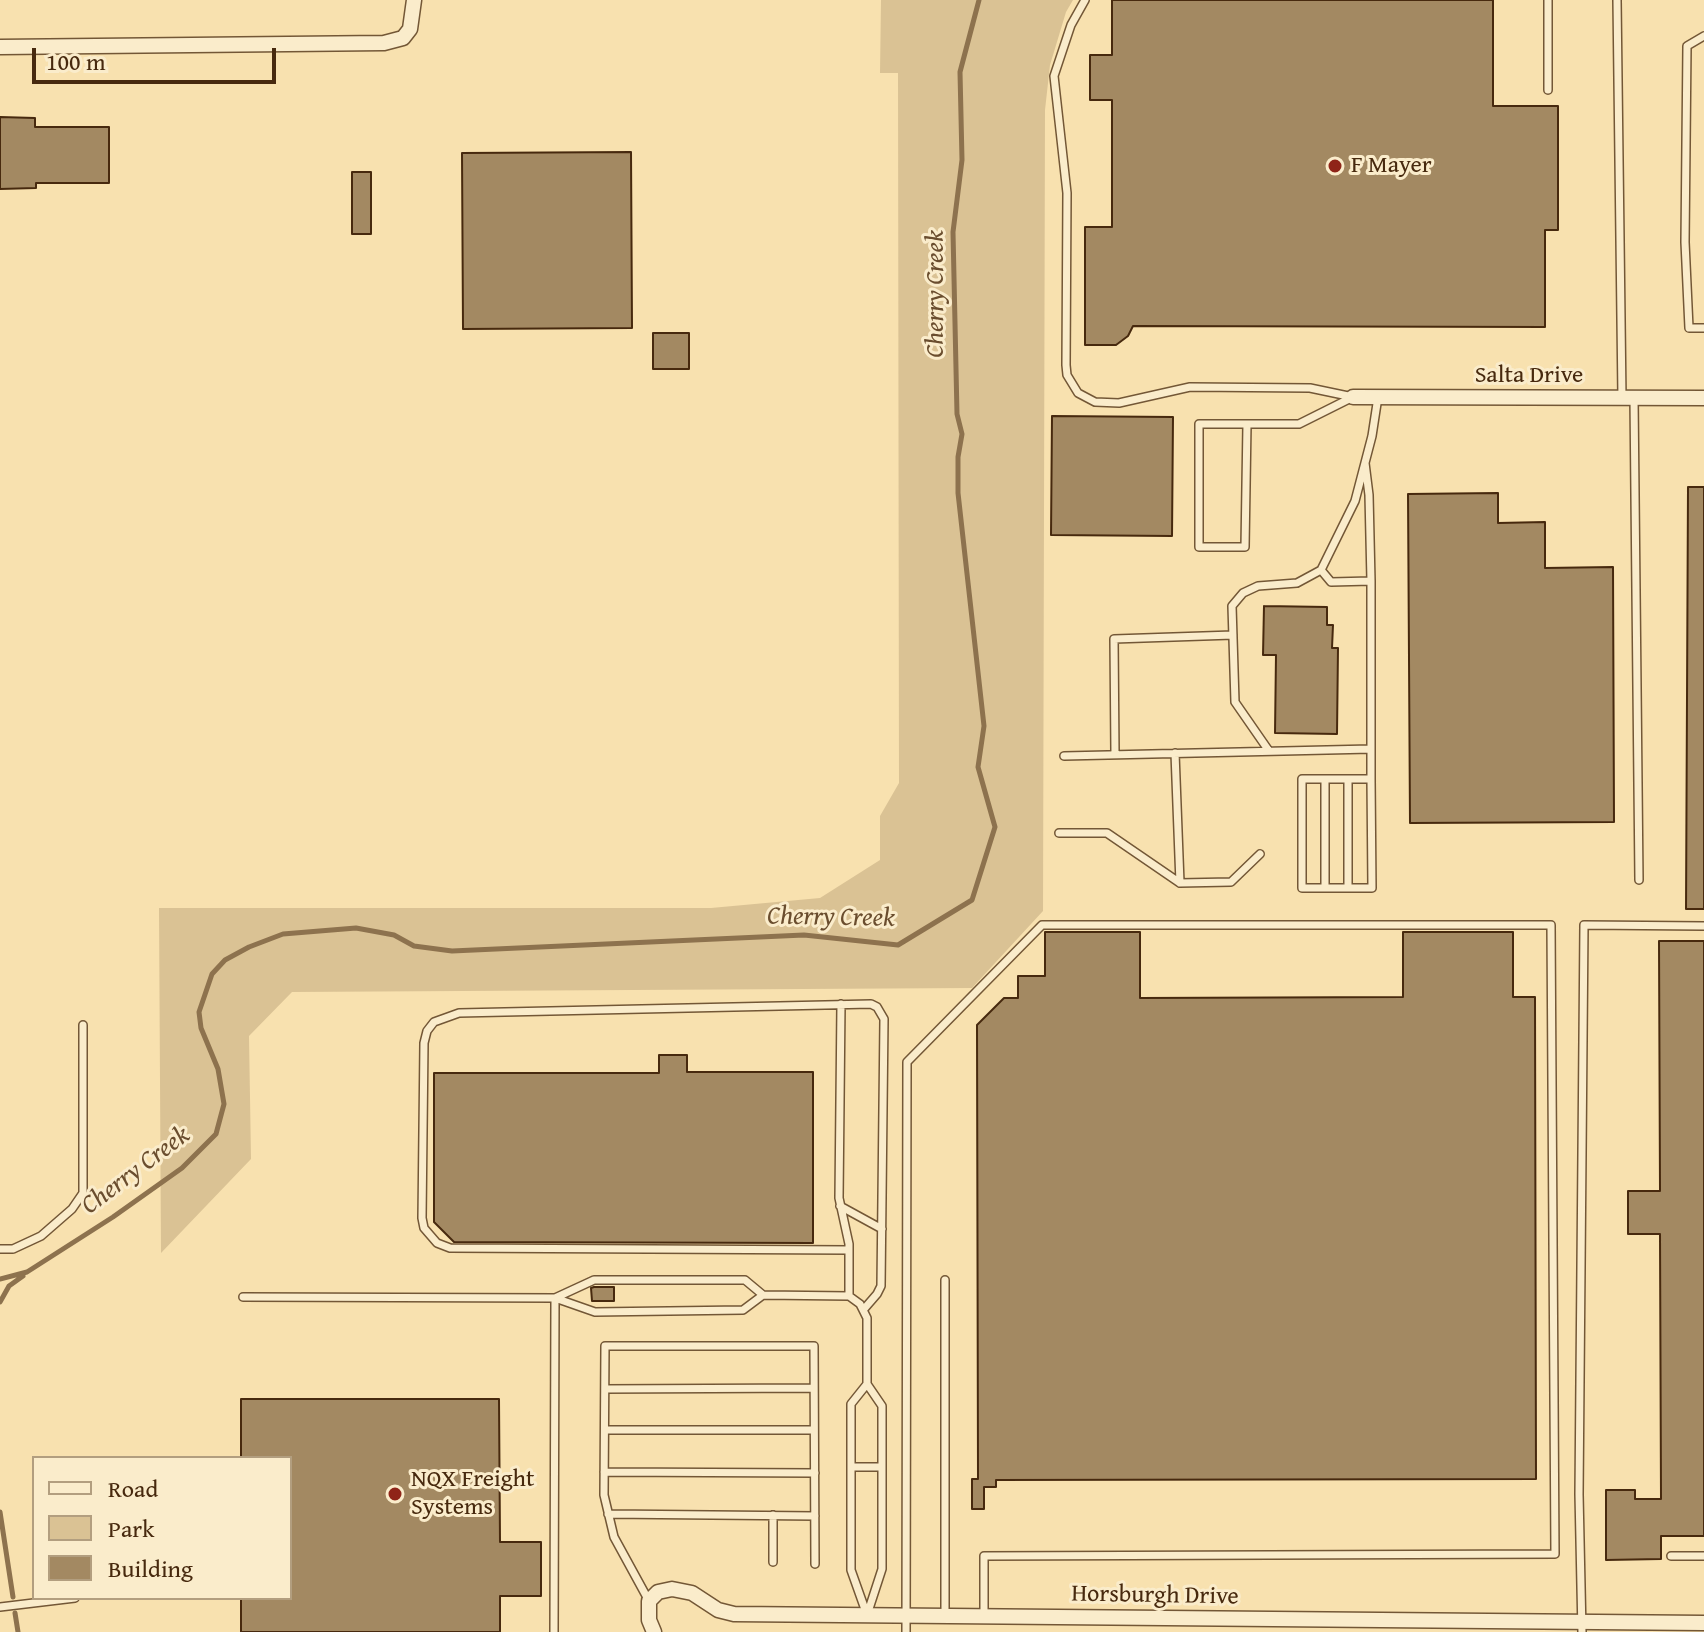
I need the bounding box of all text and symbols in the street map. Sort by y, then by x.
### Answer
scale bar [36,32,280,82]
text: 100 m [46,44,106,79]
place label: F Mayer [1351,152,1432,180]
marker: F Mayer [1326,157,1344,175]
water label: Cherry Creek [920,230,952,358]
street label: Salta Drive [1475,362,1583,390]
water label: Cherry Creek [767,901,895,935]
water label: Cherry Creek [76,1120,196,1222]
legend [32,1456,292,1600]
place label: NQX Freight Systems [411,1466,535,1522]
text: Road [108,1471,158,1506]
marker: NQX Freight Systems [386,1485,404,1503]
text: Park [108,1511,154,1546]
text: Building [108,1551,193,1586]
street label: Horsburgh Drive [1071,1580,1239,1612]

